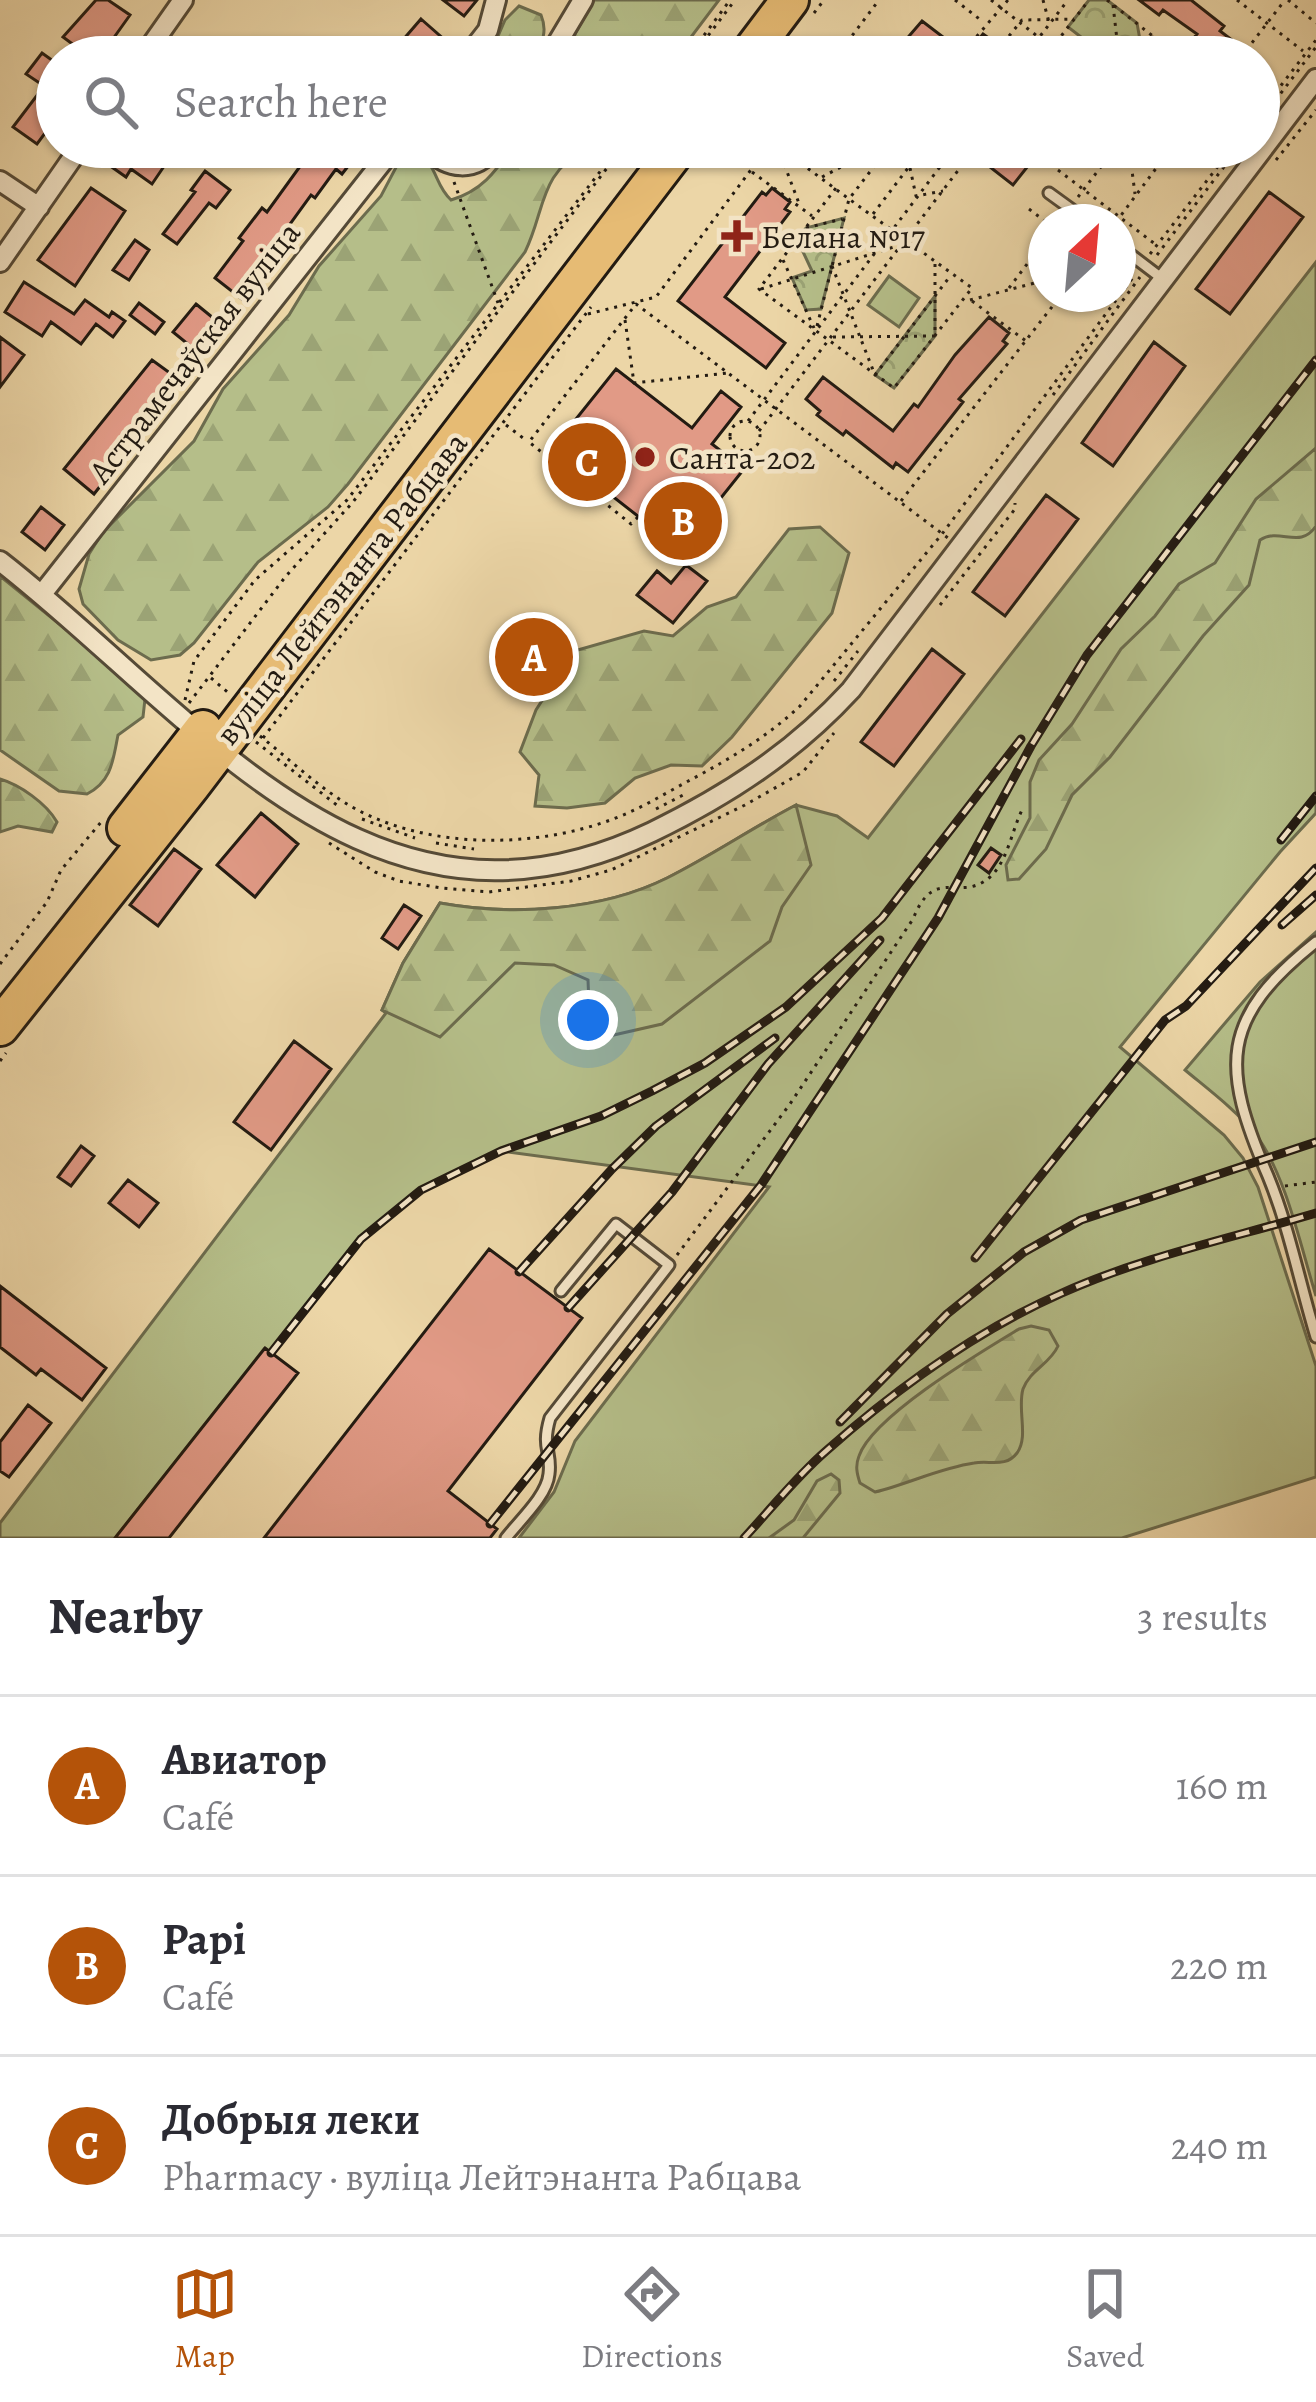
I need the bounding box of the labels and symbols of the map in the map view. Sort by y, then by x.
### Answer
north arrow [1028,204,1136,312]
street label: Астрамечаўская вуліца [77,211,311,493]
place label: Белана №17 [761,214,925,259]
marker: Белана №17 [724,223,750,249]
pin: C [548,417,626,507]
street label: вуліца Лейтэнанта Рабцава [204,421,478,754]
place label: Санта-202 [669,435,815,480]
marker: Санта-202 [632,444,658,470]
pin: B [644,476,722,566]
pin: A [495,612,573,702]
your location [558,990,618,1050]

